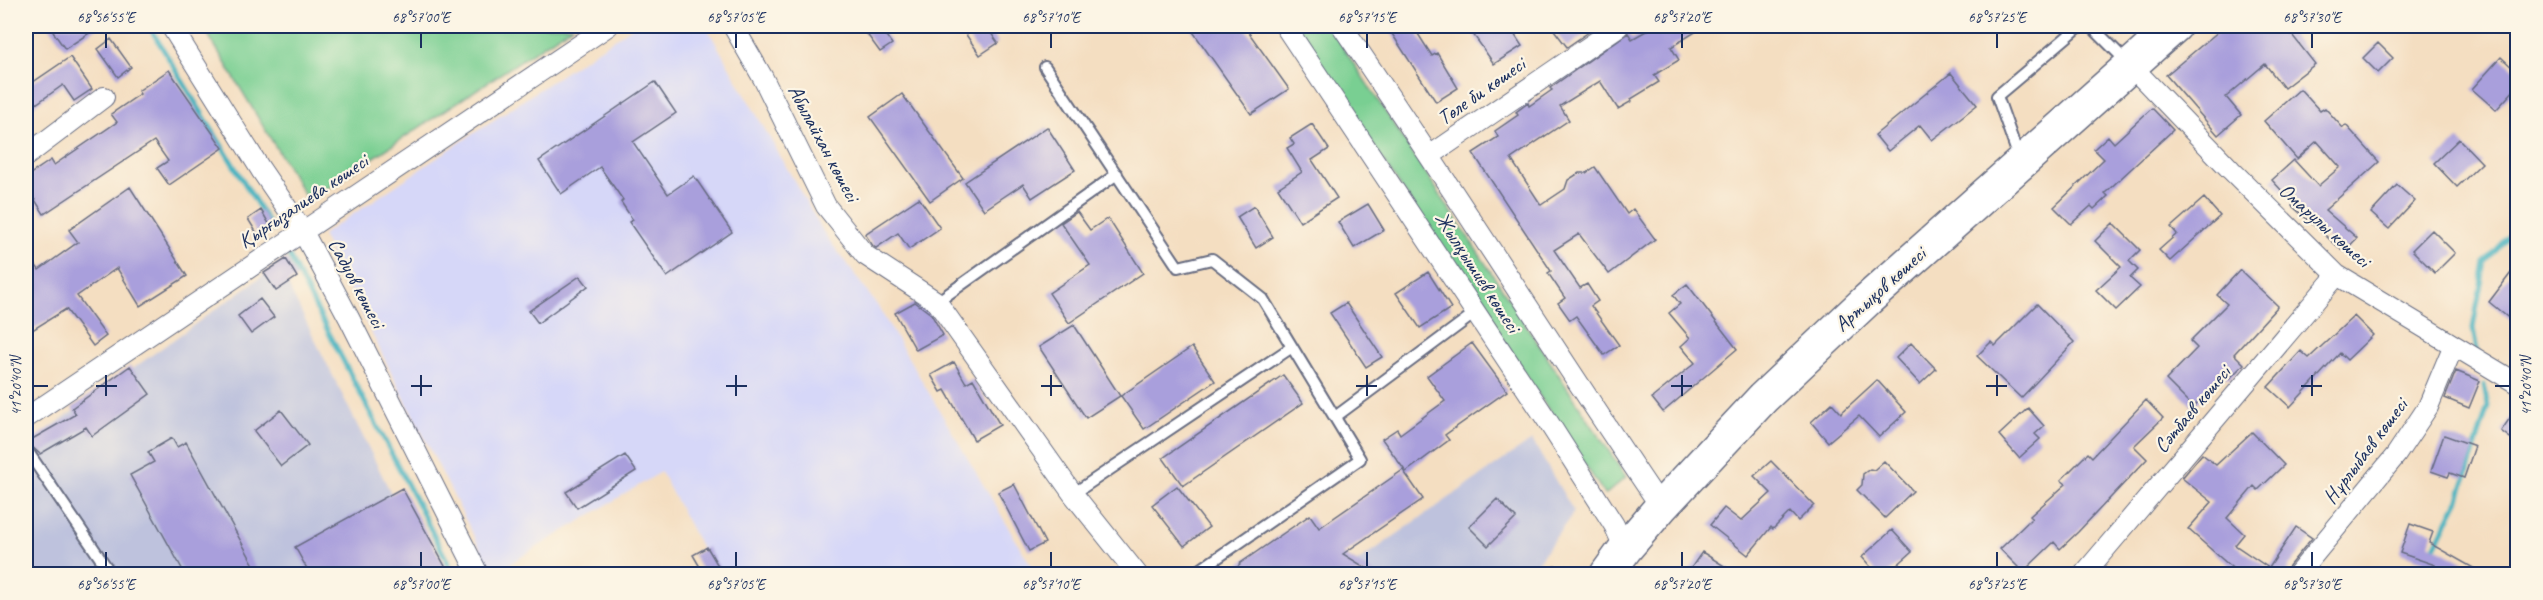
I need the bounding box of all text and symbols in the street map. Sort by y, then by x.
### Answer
text: 68°56'55"E [77,8,137,27]
text: 68°57'00"E [392,8,452,27]
text: 68°57'05"E [707,8,767,27]
text: 68°57'10"E [1022,8,1082,27]
text: 68°57'15"E [1338,8,1398,27]
text: 68°57'20"E [1653,8,1713,27]
text: 68°57'25"E [1968,8,2028,27]
text: 68°57'30"E [2283,8,2343,27]
street label: Төле би көшесі [1432,49,1533,131]
street label: Абылайхан көшесі [782,80,867,209]
street label: Қырғызалиева көшесі [233,146,376,255]
street label: Омарулы көшесі [2274,177,2378,275]
street label: Жылқышиев көшесі [1429,207,1528,340]
street label: Садуов көшесі [323,234,393,335]
street label: Артықов көшесі [1829,239,1934,337]
text: 41°20'40"N [7,353,26,416]
text: 41°20'40"N [2517,353,2536,416]
street label: Сәтбаев көшесі [2148,358,2238,458]
street label: Нұрлыбаев көшесі [2317,391,2415,509]
text: 68°56'55"E [77,575,137,594]
text: 68°57'00"E [392,575,452,594]
text: 68°57'05"E [707,575,767,594]
text: 68°57'10"E [1022,575,1082,594]
text: 68°57'15"E [1338,575,1398,594]
text: 68°57'20"E [1653,575,1713,594]
text: 68°57'25"E [1968,575,2028,594]
text: 68°57'30"E [2283,575,2343,594]

